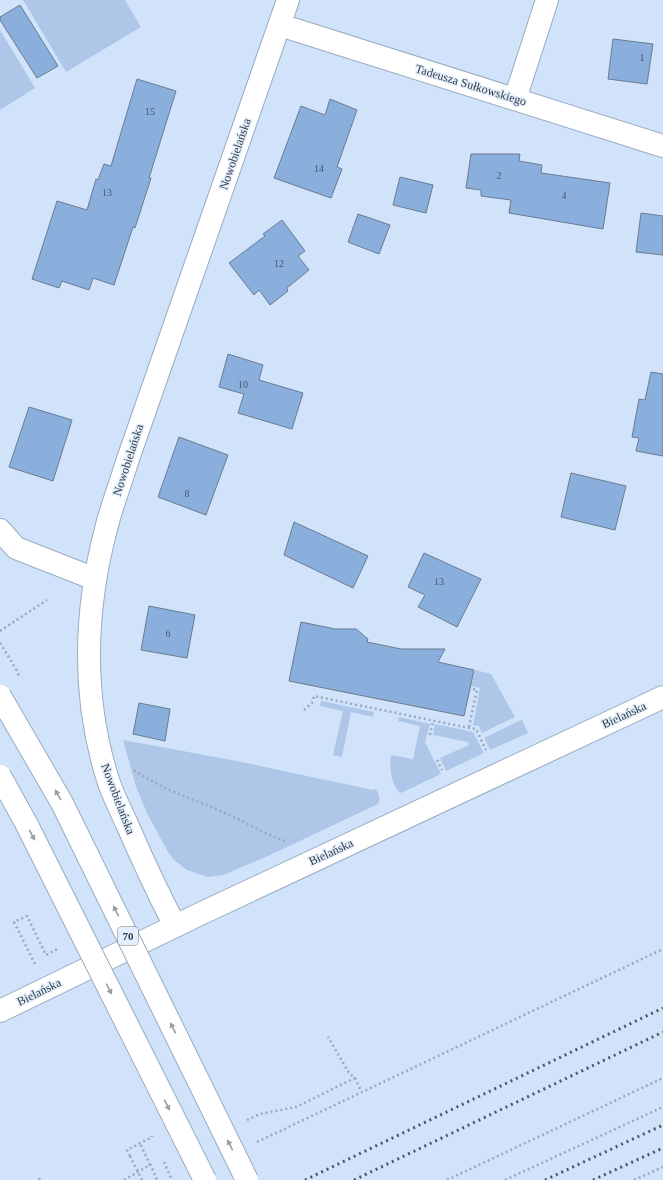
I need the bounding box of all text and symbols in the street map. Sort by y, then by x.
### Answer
house number: 1 [640,52,645,63]
street label: Tadeusza Sułkowskiego [414,61,528,109]
house number: 15 [145,106,155,117]
street label: Nowobielańska [216,116,254,192]
house number: 14 [314,163,324,174]
house number: 2 [497,170,502,181]
house number: 13 [102,187,112,198]
house number: 4 [562,190,567,201]
house number: 12 [274,258,284,269]
house number: 10 [238,379,248,390]
street label: Nowobielańska [110,422,146,498]
house number: 8 [185,488,190,499]
house number: 13 [434,576,444,587]
house number: 6 [166,628,171,639]
street label: Bielańska [600,698,649,731]
street label: Nowobielańska [98,762,138,837]
one-way arrow [54,789,61,801]
one-way arrow [29,829,36,841]
street label: Bielańska [307,835,356,868]
one-way arrow [113,905,119,917]
road number: 70 [118,927,138,945]
street label: Bielańska [15,975,64,1009]
one-way arrow [106,983,112,994]
one-way arrow [170,1022,176,1034]
one-way arrow [164,1099,171,1111]
one-way arrow [227,1139,233,1151]

